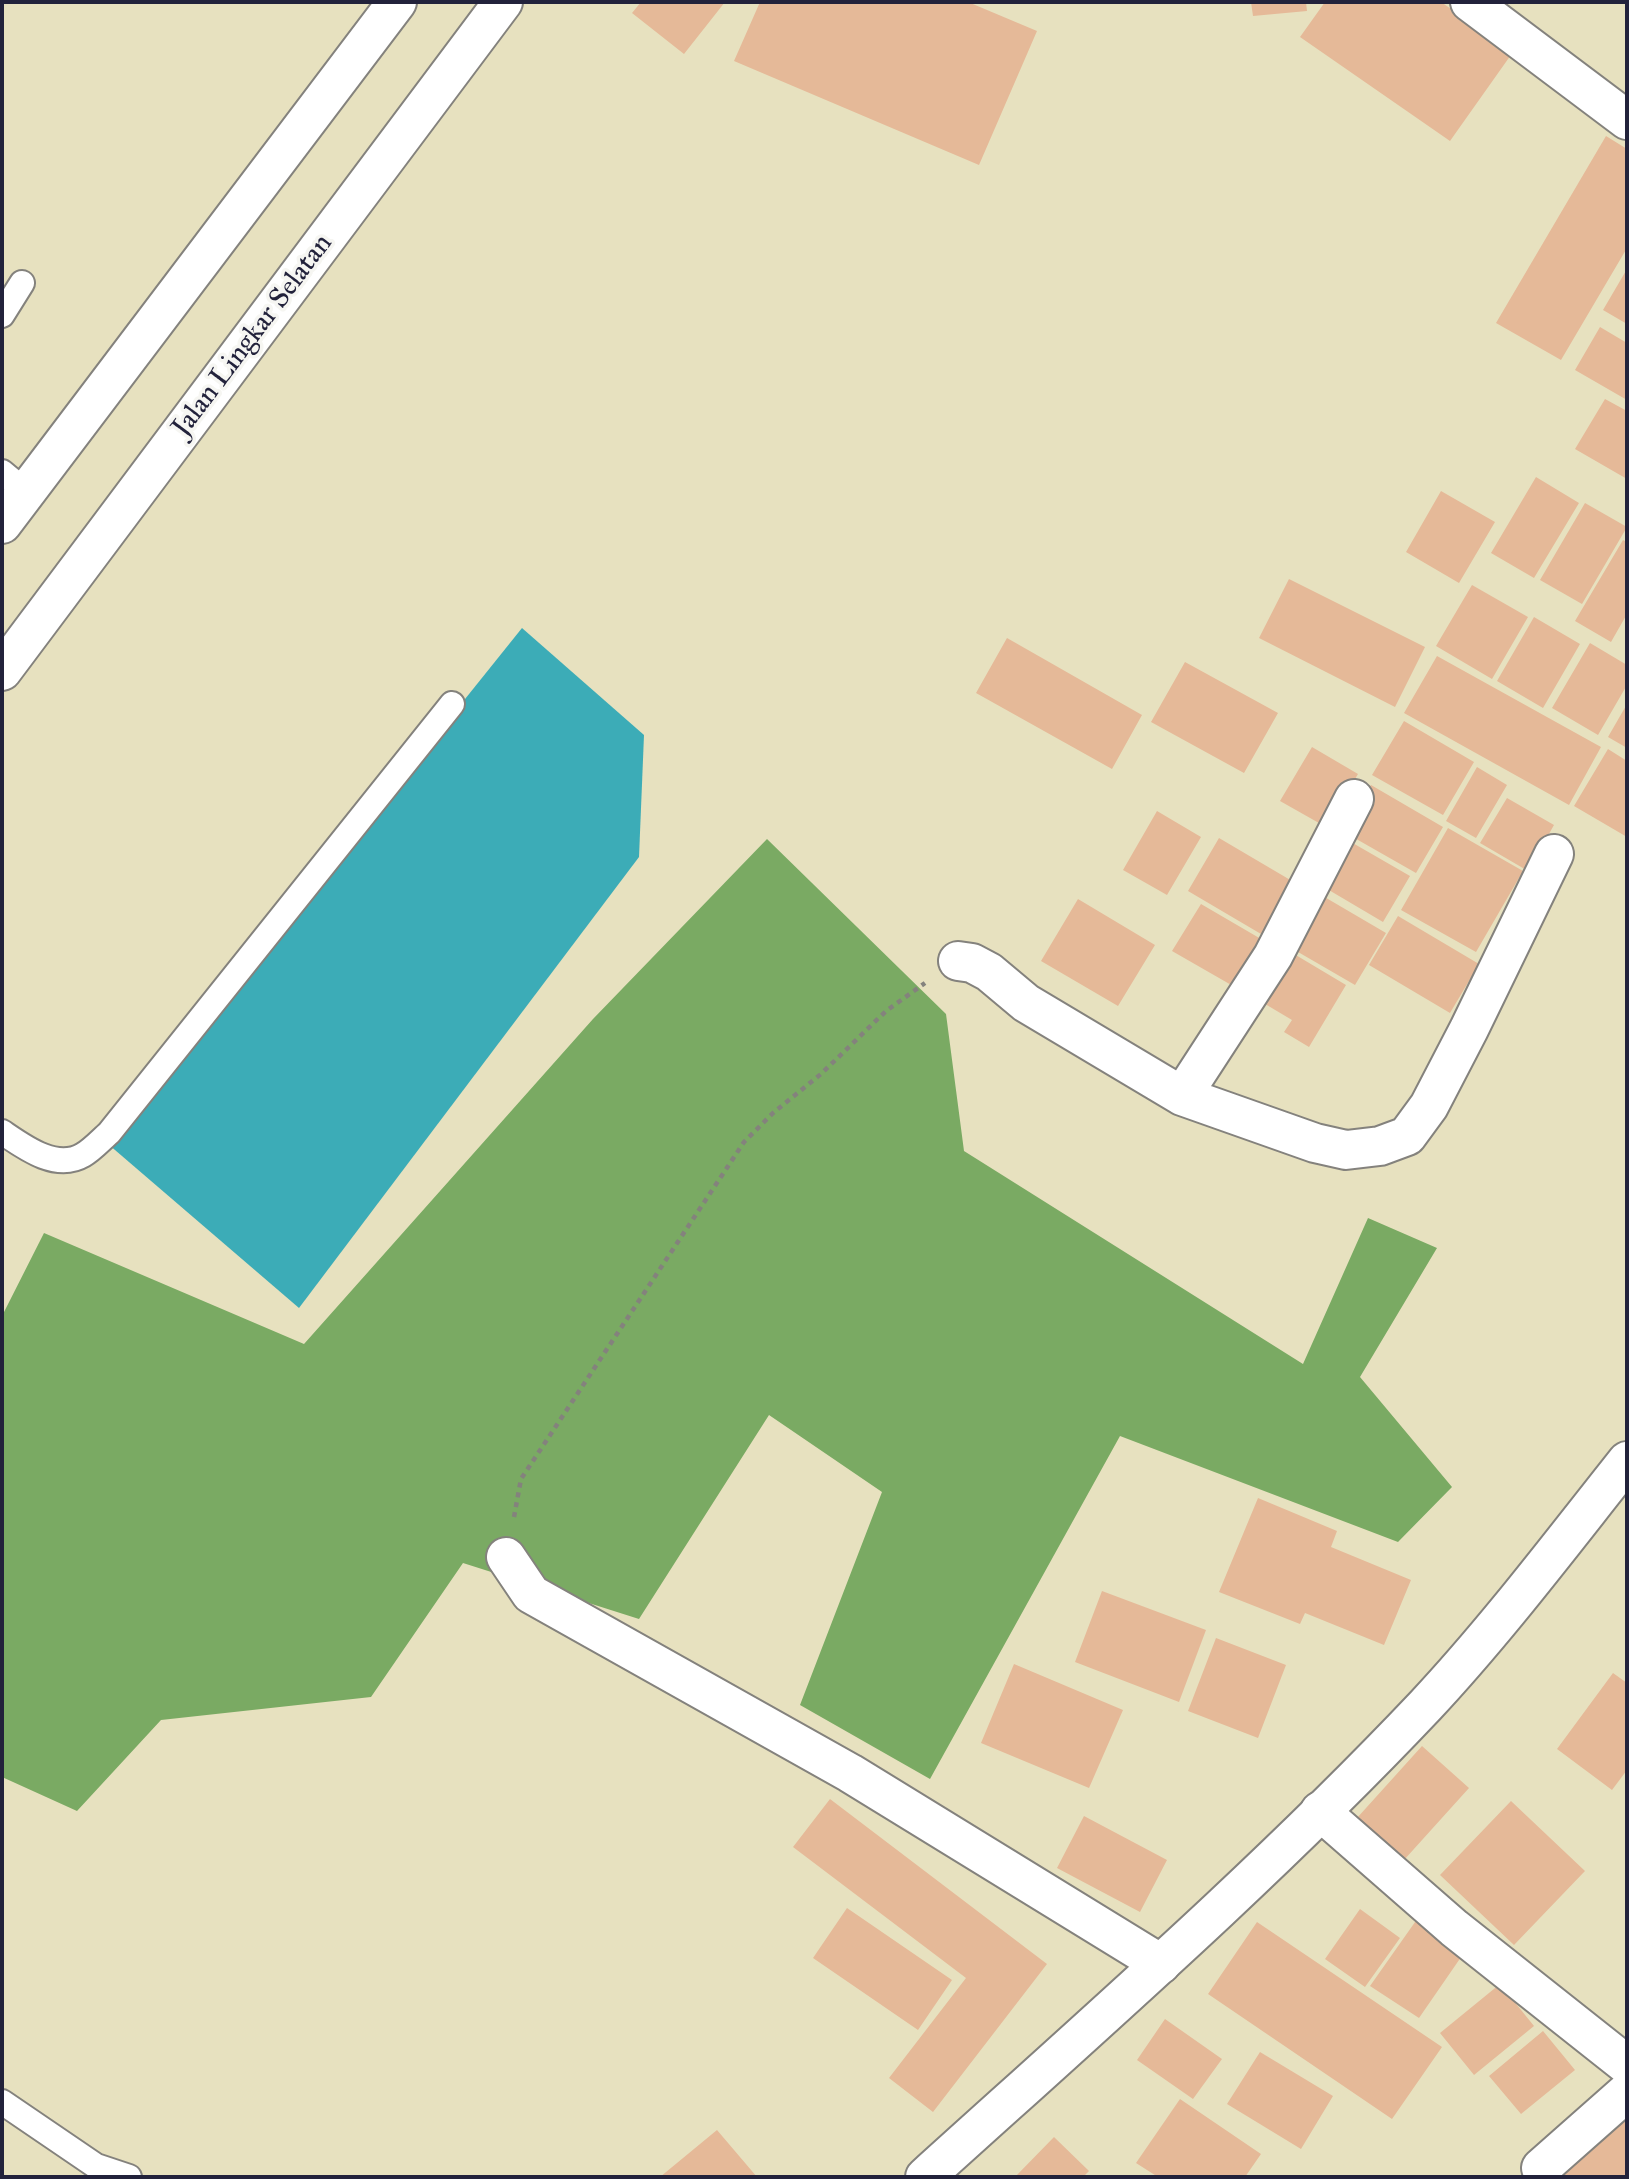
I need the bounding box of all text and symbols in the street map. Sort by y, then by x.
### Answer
street label: Jalan Lingkar Selatan [166,228,340,444]

